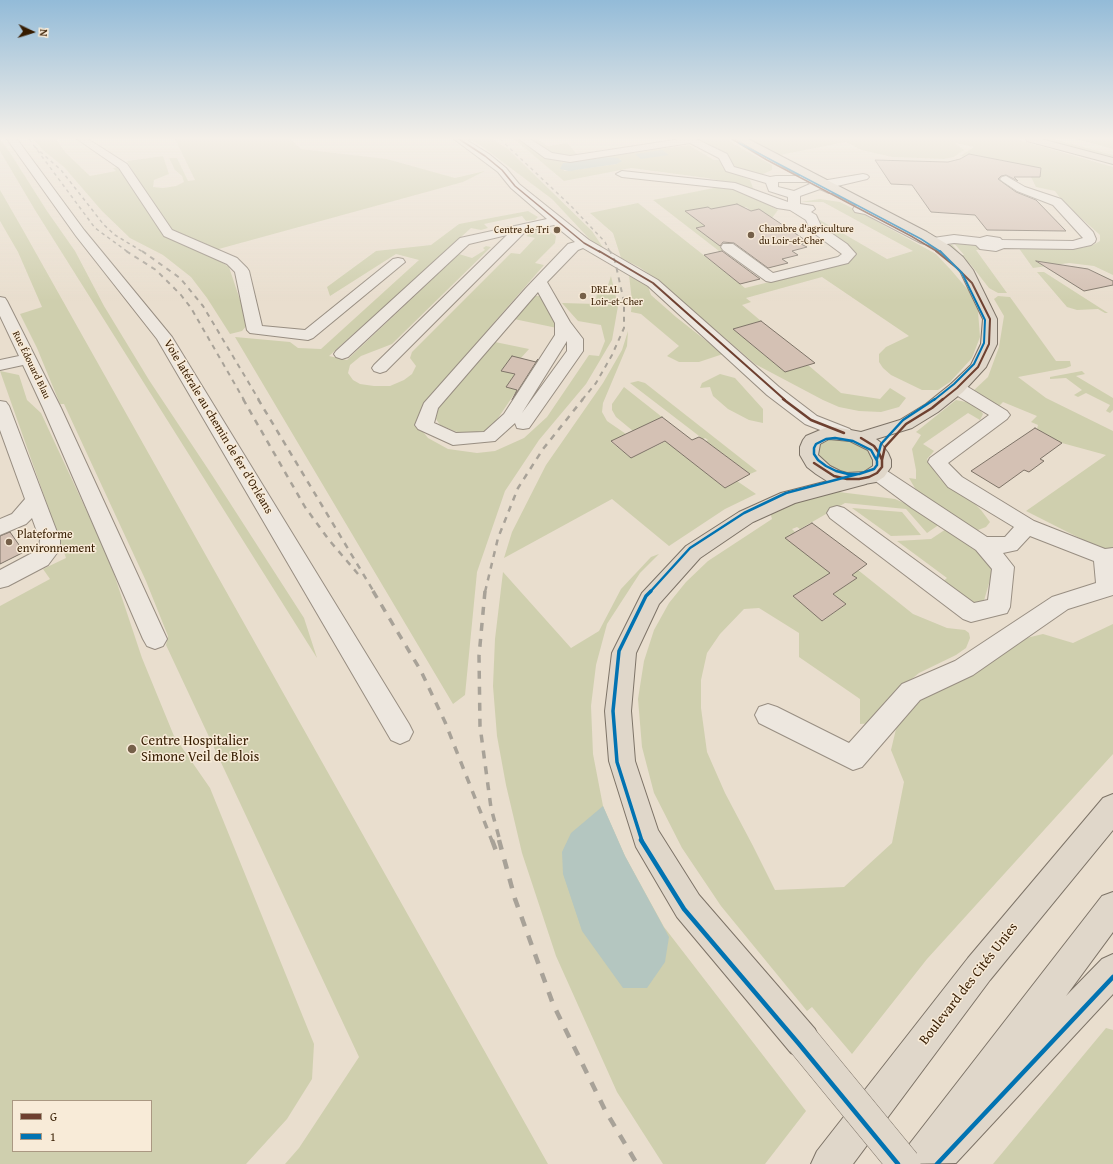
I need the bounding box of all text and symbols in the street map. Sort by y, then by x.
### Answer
north arrow [12,12,52,52]
text: N [36,29,52,37]
place label: Chambre d'agriculture du Loir-et-Cher [759,223,854,246]
place label: Centre de Tri [494,224,549,236]
marker: Centre de Tri [552,225,562,235]
marker: Chambre d'agriculture du Loir-et-Cher [746,230,756,240]
place label: DREAL Loir-et-Cher [591,284,643,308]
marker: DREAL Loir-et-Cher [578,291,588,301]
street label: Rue Édouard Blau [9,329,53,401]
street label: Voie latérale au chemin de fer d'Orléans [160,337,276,517]
place label: Plateforme environnement [17,528,95,556]
marker: Plateforme environnement [4,537,14,547]
place label: Centre Hospitalier Simone Veil de Blois [141,733,259,766]
marker: Centre Hospitalier Simone Veil de Blois [126,743,138,755]
street label: Boulevard des Cités Unies [916,920,1022,1048]
legend [12,1100,152,1152]
text: G [50,1108,57,1125]
text: 1 [50,1128,56,1145]

